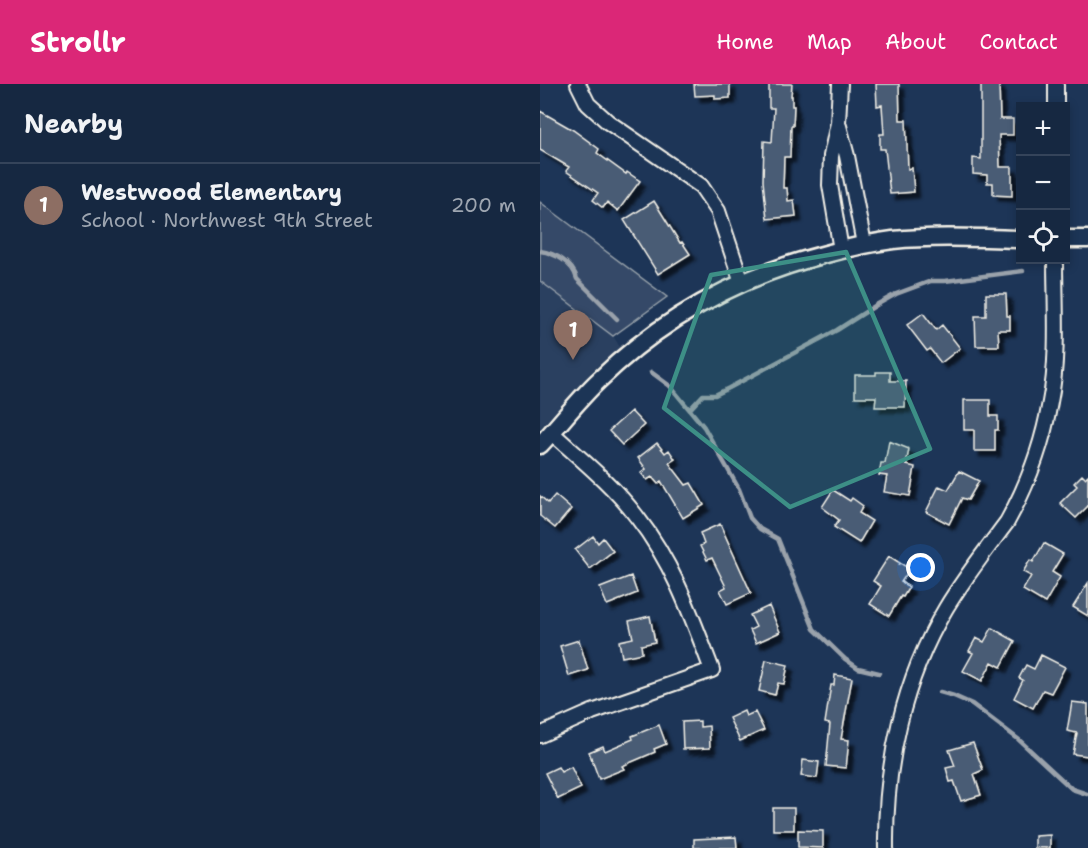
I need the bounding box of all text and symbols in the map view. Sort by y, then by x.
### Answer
text: Strollr [30,23,126,61]
text: Home [716,28,774,56]
text: Map [807,28,852,56]
text: About [885,28,946,56]
text: Contact [979,28,1058,56]
map controls [1016,102,1070,264]
button: + [1016,102,1070,156]
text: Nearby [24,106,123,141]
button: − [1016,156,1070,210]
text: Westwood Elementary [81,178,342,207]
text: 1 [39,192,48,218]
text: 200 m [451,192,516,218]
text: School · Northwest 9th Street [81,207,373,233]
button: locate [1016,210,1070,264]
pin: 1 [554,310,592,360]
your location [906,553,935,582]

